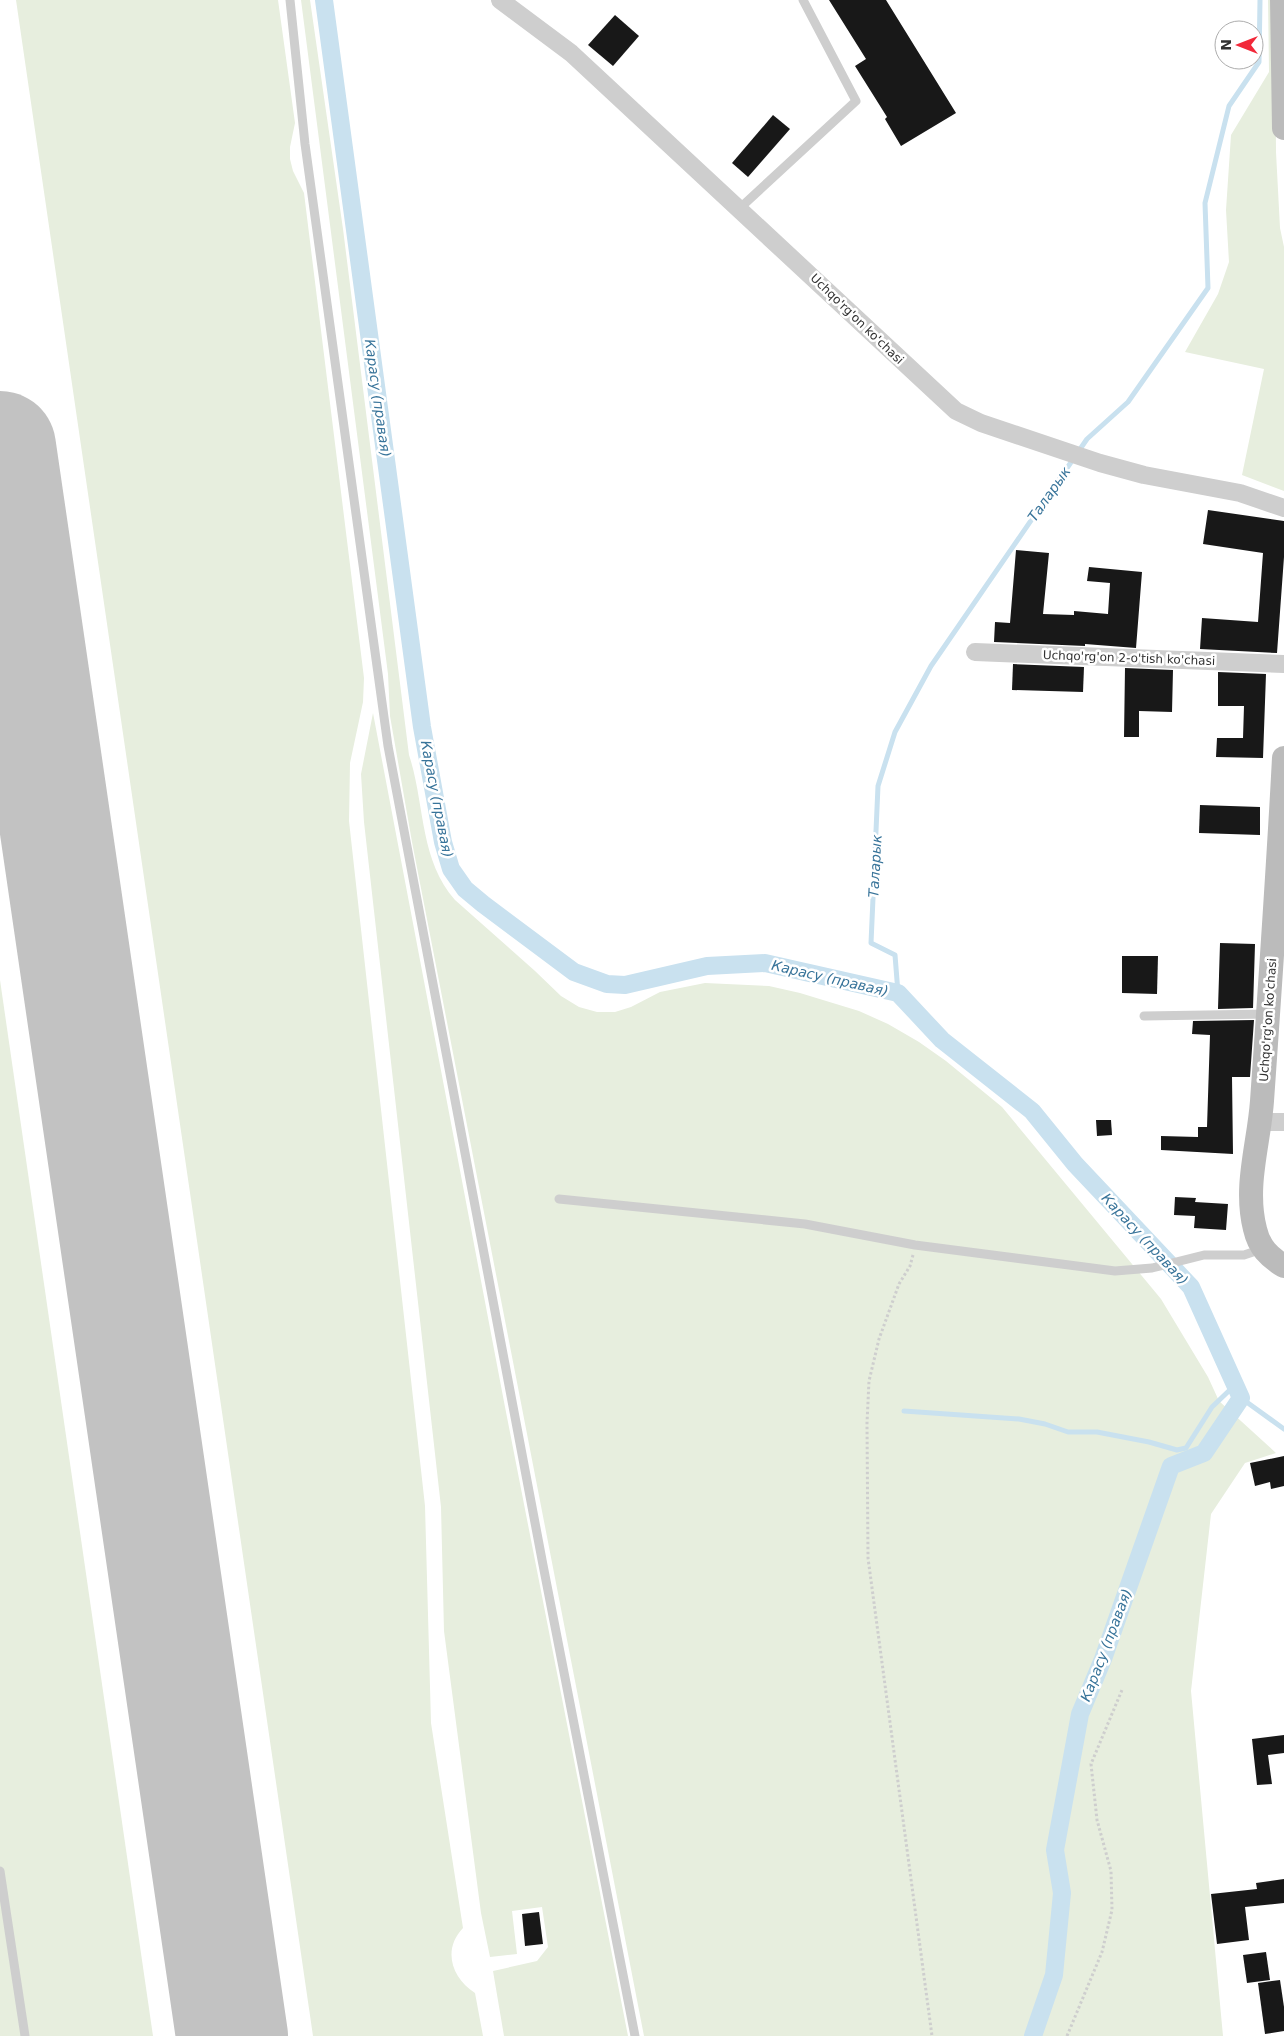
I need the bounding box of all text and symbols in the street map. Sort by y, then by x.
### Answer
north arrow [1214,20,1264,70]
text: N [1218,39,1234,51]
street label: Uchqo'rg'on ko'chasi [808,271,906,367]
water label: Карасу (правая) [362,338,394,458]
water label: Таларык [1024,463,1074,524]
street label: Uchqo'rg'on 2-o'tish ko'chasi [1043,648,1215,668]
water label: Карасу (правая) [418,739,456,859]
water label: Таларык [865,834,885,898]
water label: Карасу (правая) [770,957,890,999]
street label: Uchqo'rg'on ko'chasi [1257,958,1279,1082]
water label: Карасу (правая) [1098,1190,1192,1288]
water label: Карасу (правая) [1077,1586,1135,1704]

